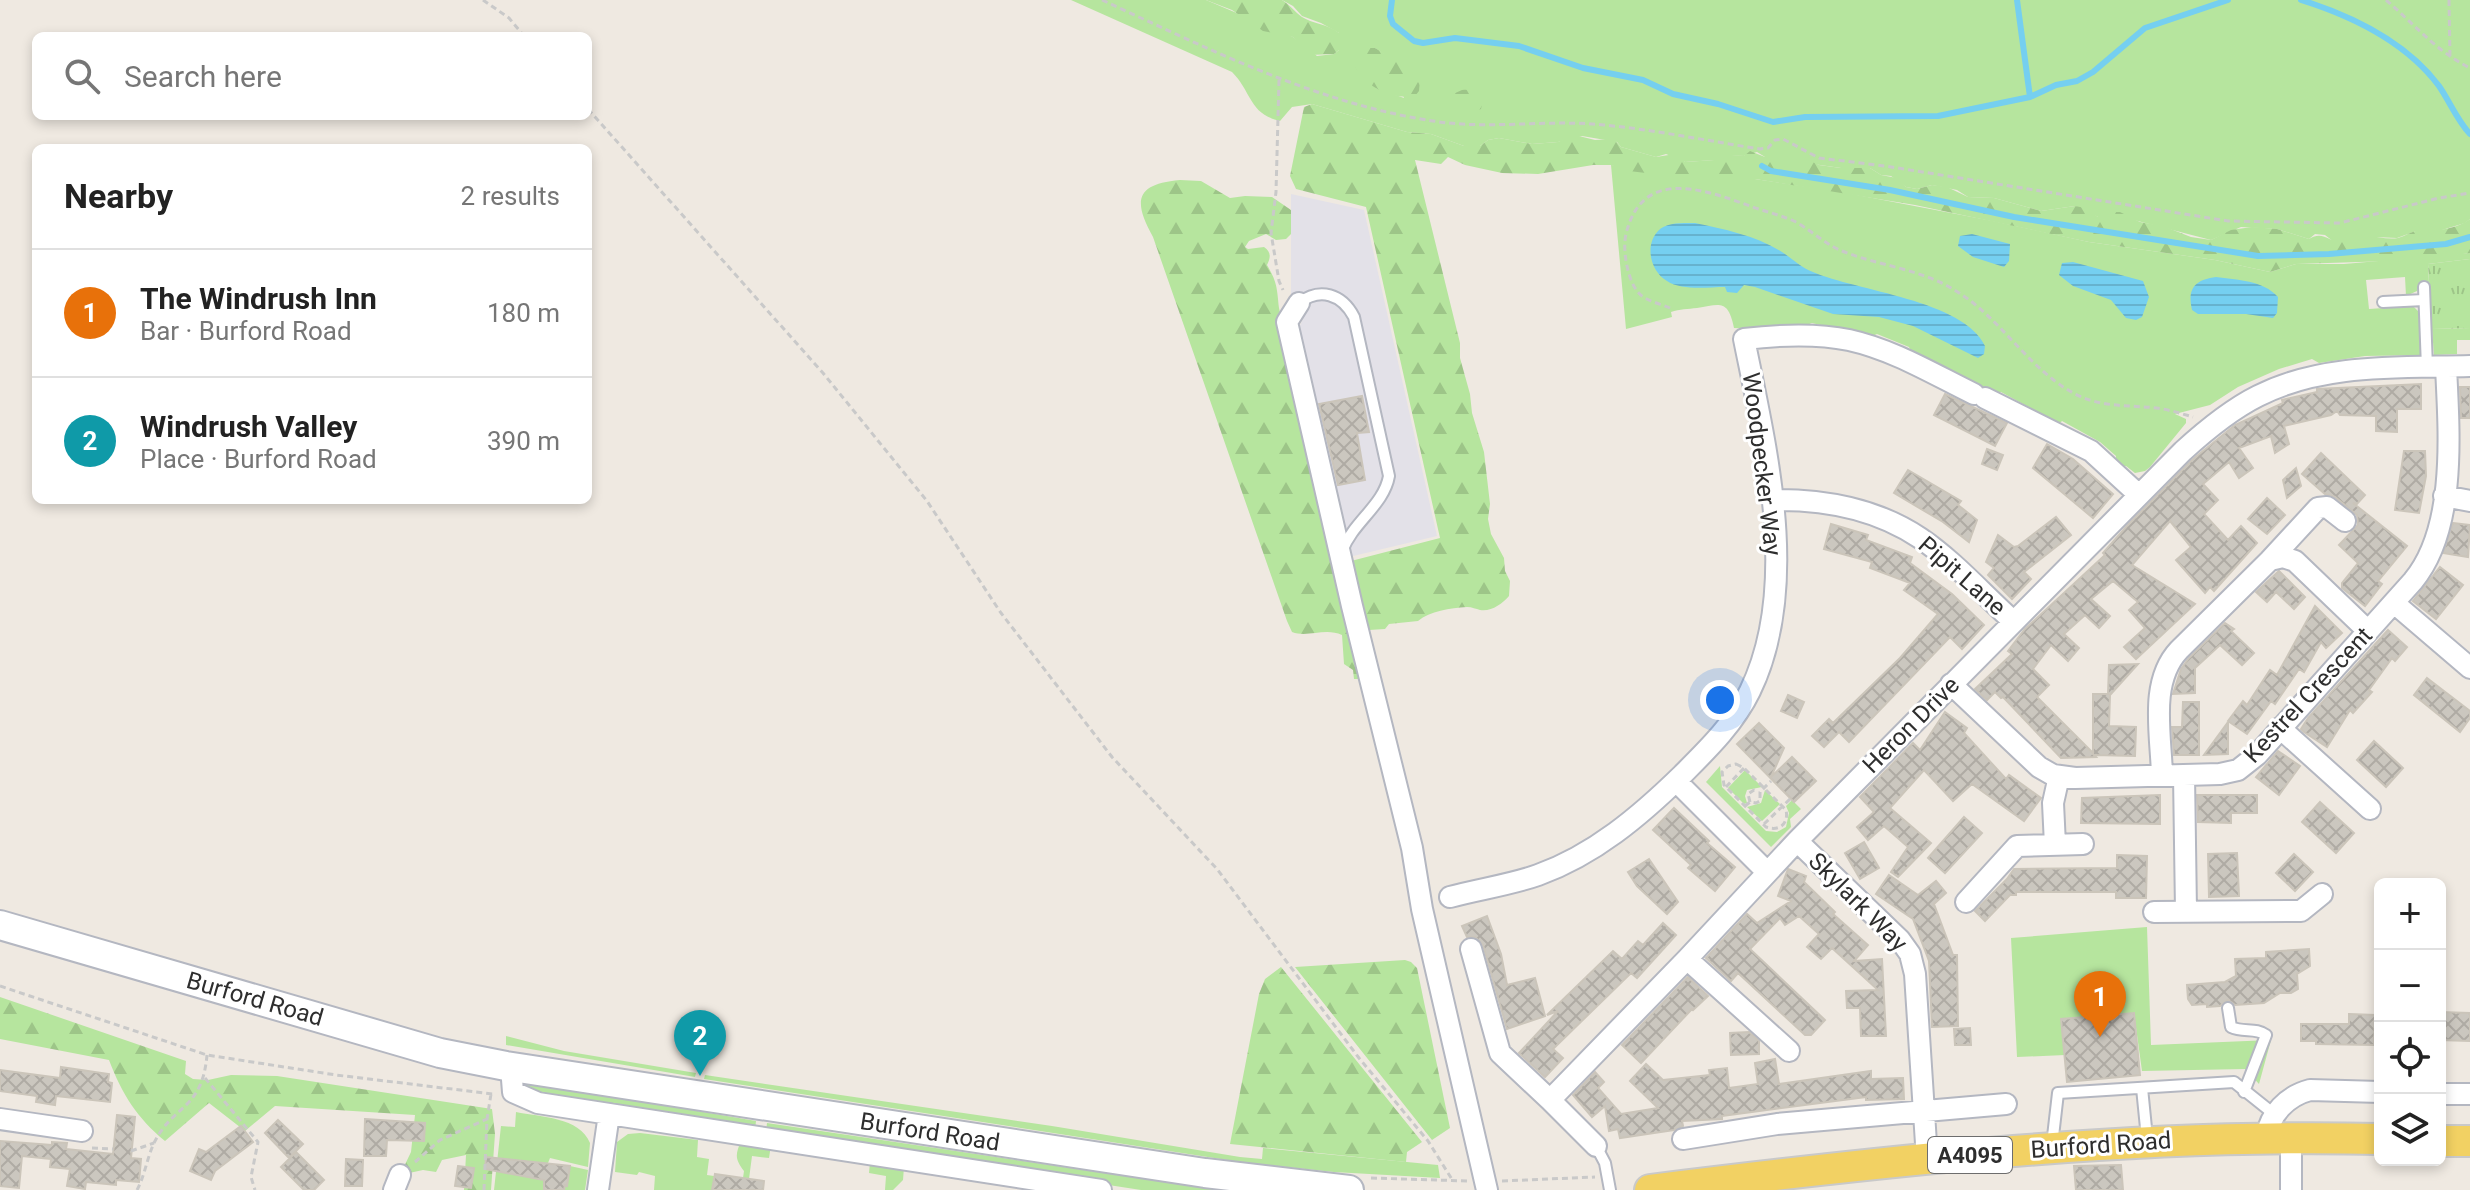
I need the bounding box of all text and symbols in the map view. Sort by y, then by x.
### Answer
search box [32,32,592,120]
icon: search [60,54,104,98]
text: Search here [124,59,282,94]
text: Nearby [64,176,173,216]
text: 2 results [461,181,560,211]
text: The Windrush Inn [140,281,377,316]
text: 1 [83,298,97,328]
text: 180 m [487,298,560,328]
text: Bar · Burford Road [140,316,352,346]
street label: Woodpecker Way [1737,371,1787,558]
text: Windrush Valley [140,409,357,444]
text: 2 [83,426,97,456]
text: 390 m [487,426,560,456]
text: Place · Burford Road [140,444,377,474]
street label: Pipit Lane [1913,531,2011,621]
street label: Kestrel Crescent [2238,621,2378,769]
street label: Heron Drive [1857,671,1965,779]
your location [1700,680,1740,720]
street label: Skylark Way [1803,847,1914,958]
map controls [2374,878,2446,1166]
button: + [2374,878,2446,950]
button: − [2374,950,2446,1022]
street label: Burford Road [183,966,327,1032]
pin: 1 [2074,971,2126,1037]
pin: 2 [674,1010,726,1076]
button: locate [2374,1022,2446,1094]
button: layers [2374,1094,2446,1166]
street label: Burford Road [858,1107,1002,1157]
street label: Burford Road [2030,1126,2172,1164]
road number: A4095 [1928,1137,2012,1173]

